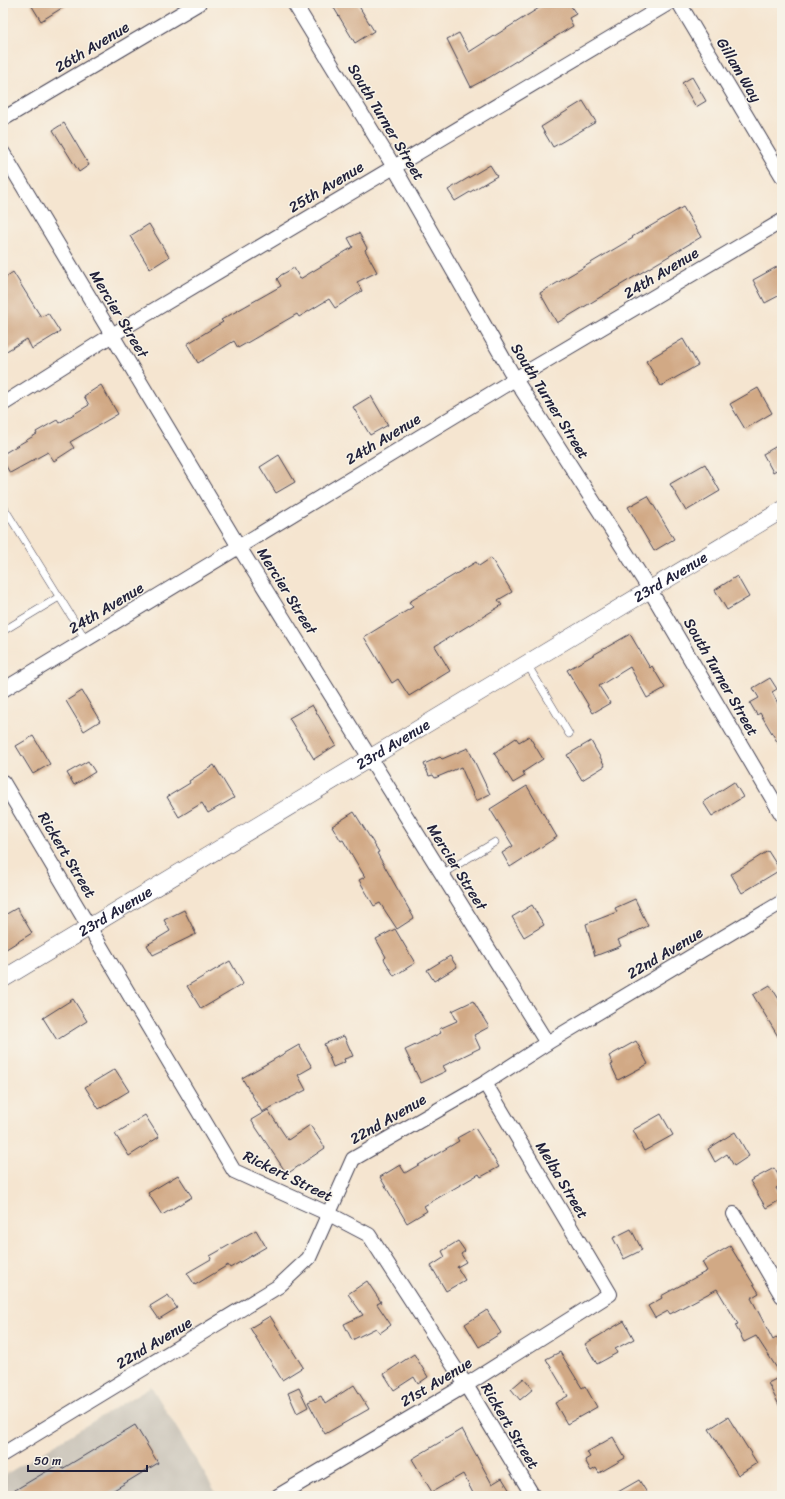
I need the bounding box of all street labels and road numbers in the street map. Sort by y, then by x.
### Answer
street label: 26th Avenue [50,14,134,80]
street label: Gillam Way [709,33,769,108]
street label: South Turner Street [341,58,432,186]
street label: 25th Avenue [283,154,369,220]
street label: 24th Avenue [618,240,704,306]
street label: Mercier Street [82,265,156,364]
street label: South Turner Street [504,338,597,465]
street label: 24th Avenue [340,406,426,472]
street label: Mercier Street [250,542,325,640]
street label: 23rd Avenue [628,545,713,610]
street label: 24th Avenue [63,575,149,641]
street label: South Turner Street [676,613,766,742]
street label: 23rd Avenue [351,712,435,777]
street label: Rickert Street [31,807,103,904]
street label: Mercier Street [420,818,495,916]
street label: 23rd Avenue [73,879,157,944]
street label: 22nd Avenue [622,920,708,986]
street label: 22nd Avenue [345,1086,431,1152]
street label: Melba Street [529,1136,596,1224]
street label: Rickert Street [239,1143,338,1209]
street label: 22nd Avenue [111,1310,197,1376]
street label: 21st Avenue [395,1350,477,1414]
street label: Rickert Street [474,1378,546,1475]

